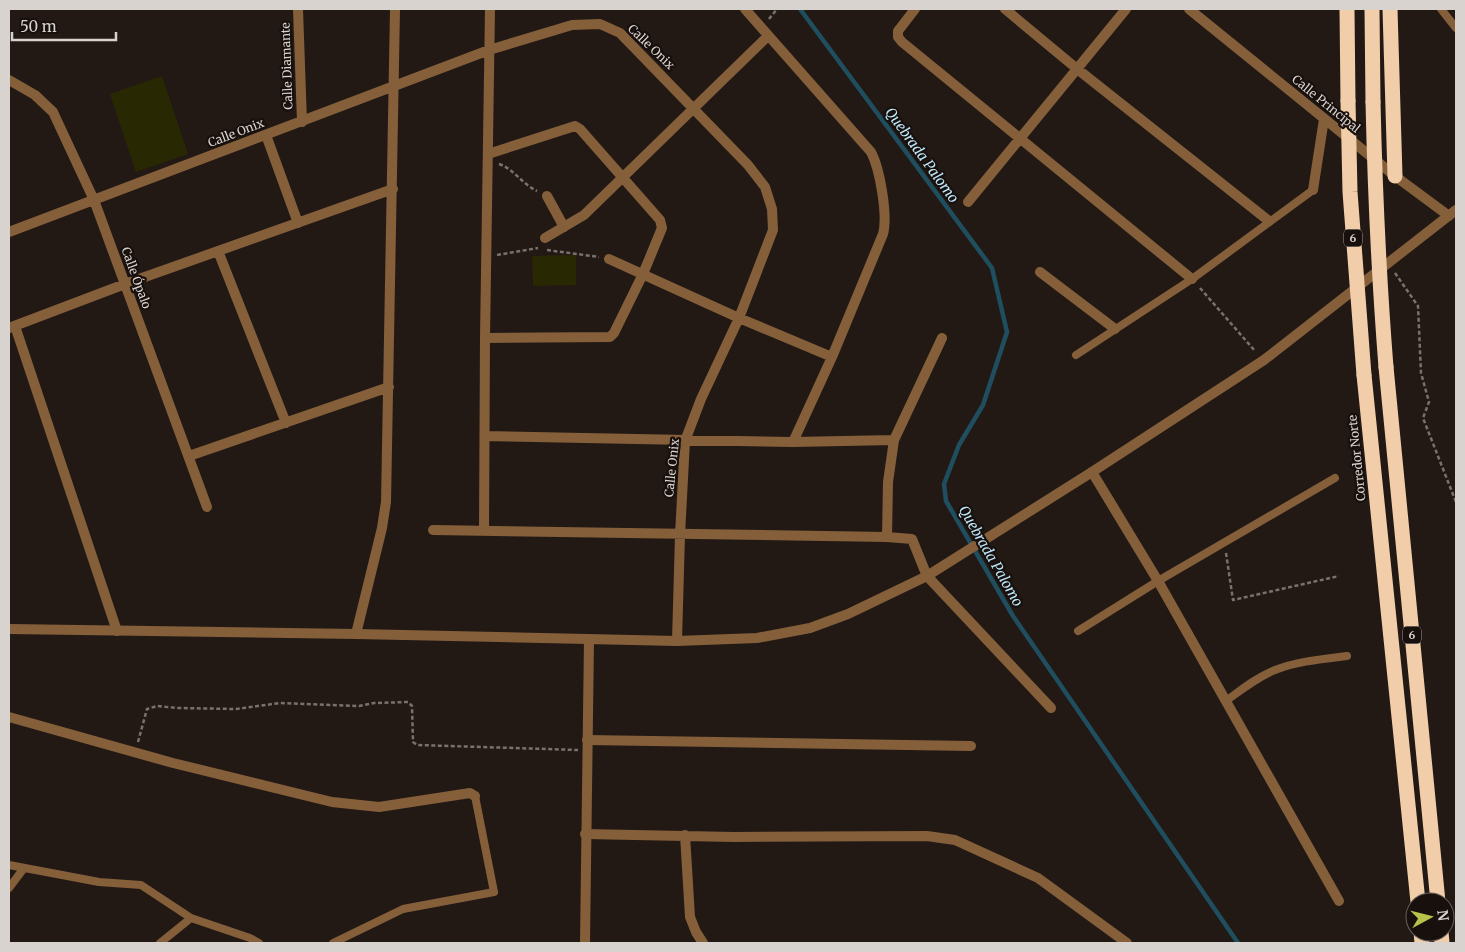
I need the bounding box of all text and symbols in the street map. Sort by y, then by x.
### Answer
scale bar [12,10,116,42]
text: 50 m [20,17,57,36]
street label: Calle Onix [625,21,678,73]
street label: Calle Diamante [277,22,296,110]
street label: Calle Principal [1289,72,1364,136]
water label: Quebrada Palomo [881,104,963,206]
street label: Calle Onix [206,115,267,150]
road number: 6 [1344,230,1362,247]
street label: Calle Ópalo [118,245,155,311]
street label: Corredor Norte [1345,414,1368,502]
street label: Calle Onix [661,437,682,498]
water label: Quebrada Palomo [955,502,1027,610]
road number: 6 [1403,626,1421,644]
north arrow [1405,892,1455,942]
text: N [1433,909,1453,922]

